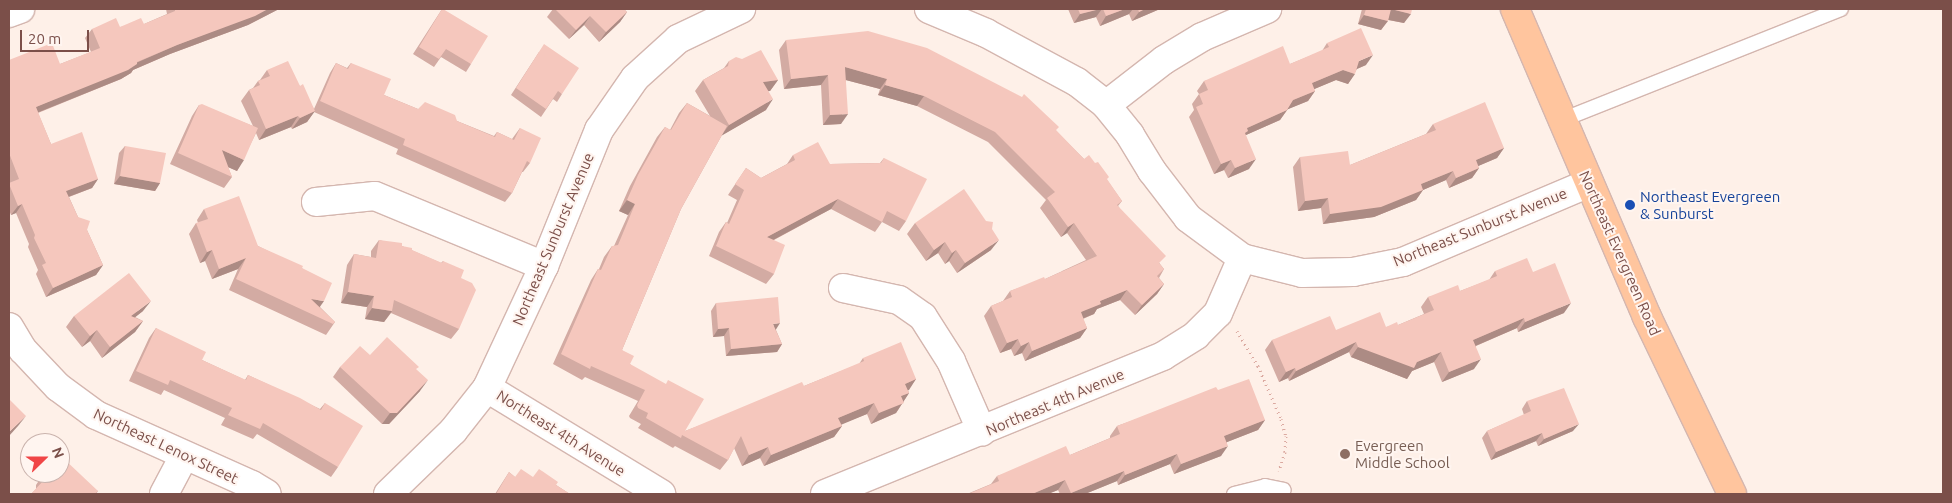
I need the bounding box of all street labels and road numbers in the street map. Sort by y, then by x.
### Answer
street label: Northeast Sunburst Avenue [508,150,598,328]
street label: Northeast Evergreen Road [1576,168,1664,338]
street label: Northeast Sunburst Avenue [1390,184,1570,270]
street label: Northeast 4th Avenue [983,365,1127,439]
street label: Northeast 4th Avenue [493,386,629,480]
street label: Northeast Lenox Street [91,405,241,487]

